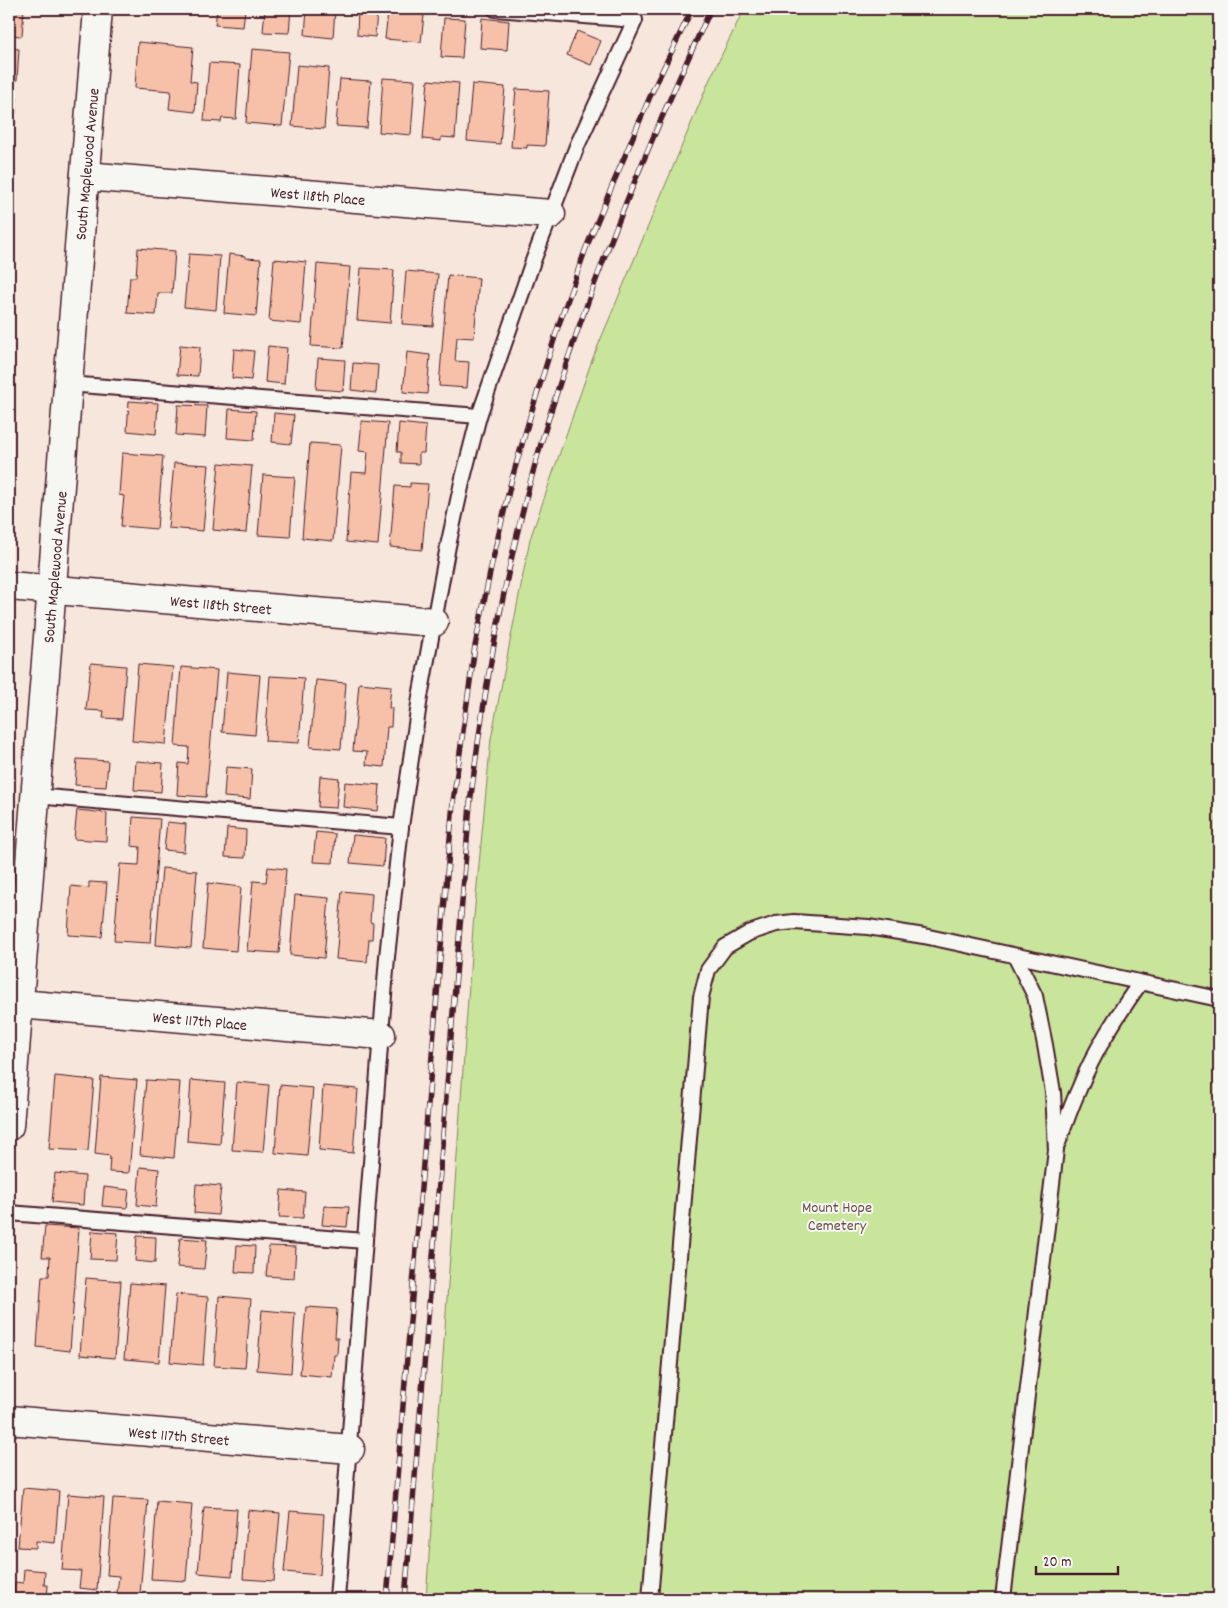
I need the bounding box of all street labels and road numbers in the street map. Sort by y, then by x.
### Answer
street label: South Maplewood Avenue [70,87,107,241]
street label: West 118th Place [270,182,366,213]
street label: South Maplewood Avenue [38,490,75,644]
street label: West 118th Street [169,591,273,622]
street label: West 117th Place [152,1007,248,1038]
street label: West 117th Street [127,1422,230,1453]

